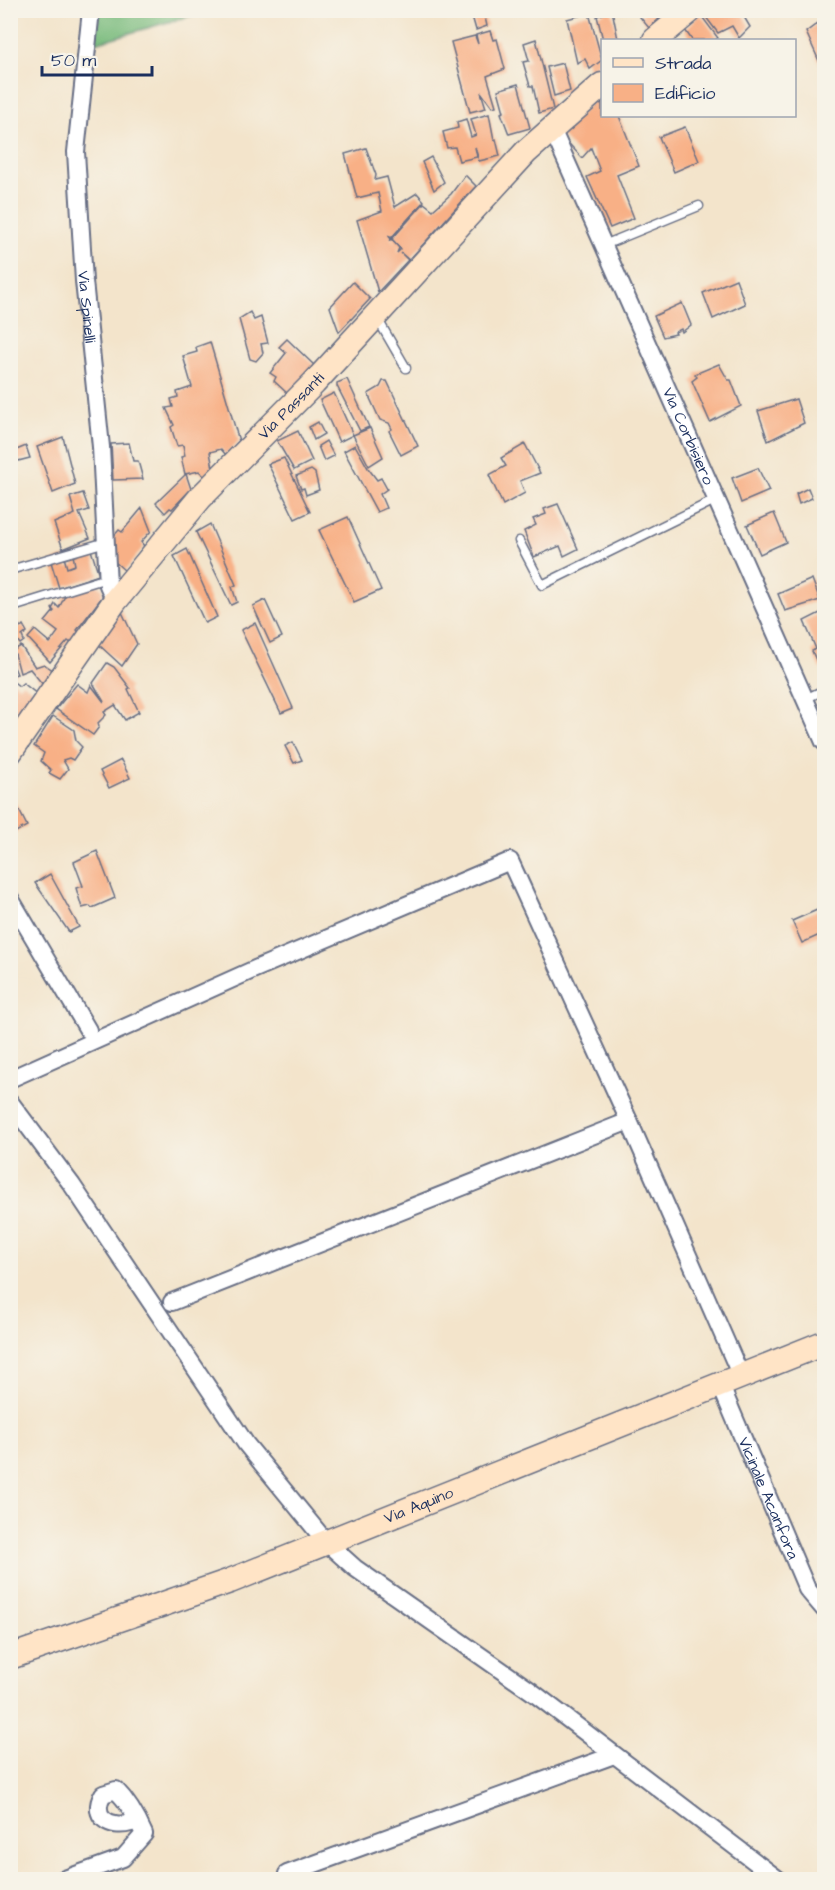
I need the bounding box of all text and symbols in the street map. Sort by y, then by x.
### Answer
scale bar [42,39,152,77]
legend [601,39,796,117]
text: 50 m [51,48,96,73]
text: Strada [655,51,711,76]
text: Edificio [655,81,715,106]
street label: Via Spinelli [72,270,101,345]
street label: Via Passanti [253,367,330,444]
street label: Via Corbisiero [657,384,720,488]
street label: Vicinale Acanfora [733,1434,804,1563]
street label: Via Aquino [381,1482,457,1529]

